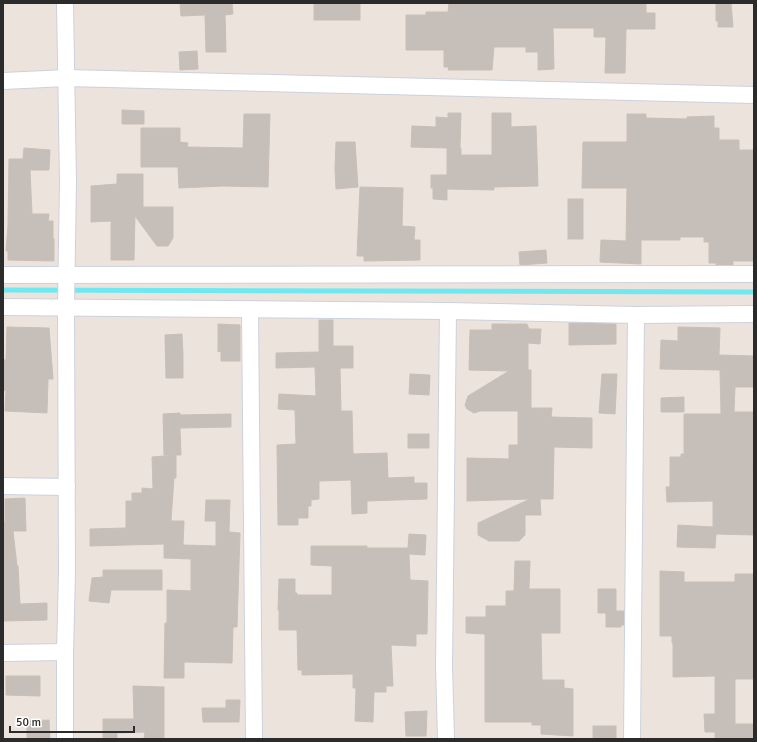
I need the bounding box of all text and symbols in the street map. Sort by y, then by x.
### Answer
scale bar [10,708,134,734]
text: 50 m [16,715,41,730]

